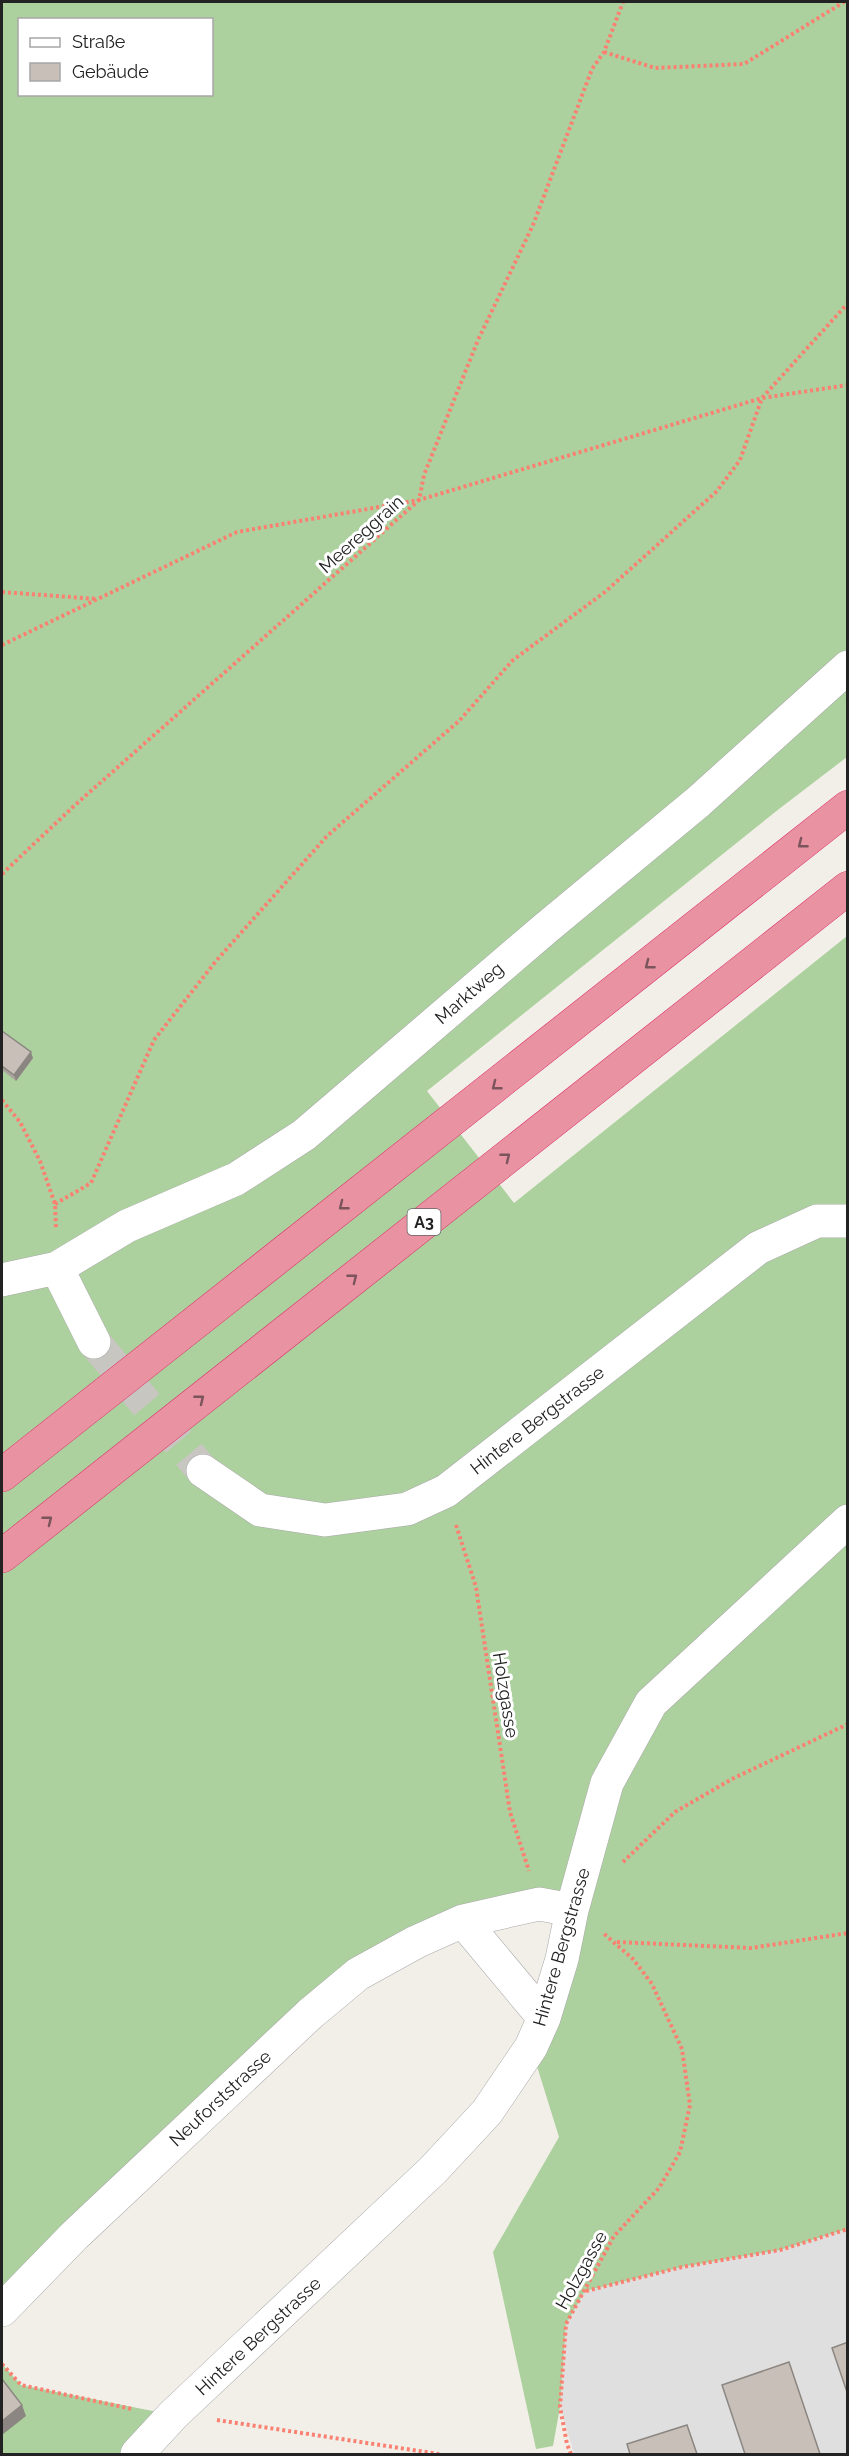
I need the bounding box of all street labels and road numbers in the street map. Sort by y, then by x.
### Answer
street label: Meereggrain [315,491,407,577]
street label: Marktweg [431,958,507,1028]
road number: A3 [408,1209,440,1235]
street label: Hintere Bergstrasse [466,1361,608,1479]
street label: Holzgasse [489,1651,523,1740]
street label: Hintere Bergstrasse [528,1865,594,2029]
street label: Neuforststrasse [165,2045,275,2150]
street label: Holzgasse [551,2227,611,2313]
street label: Hintere Bergstrasse [191,2272,325,2400]

